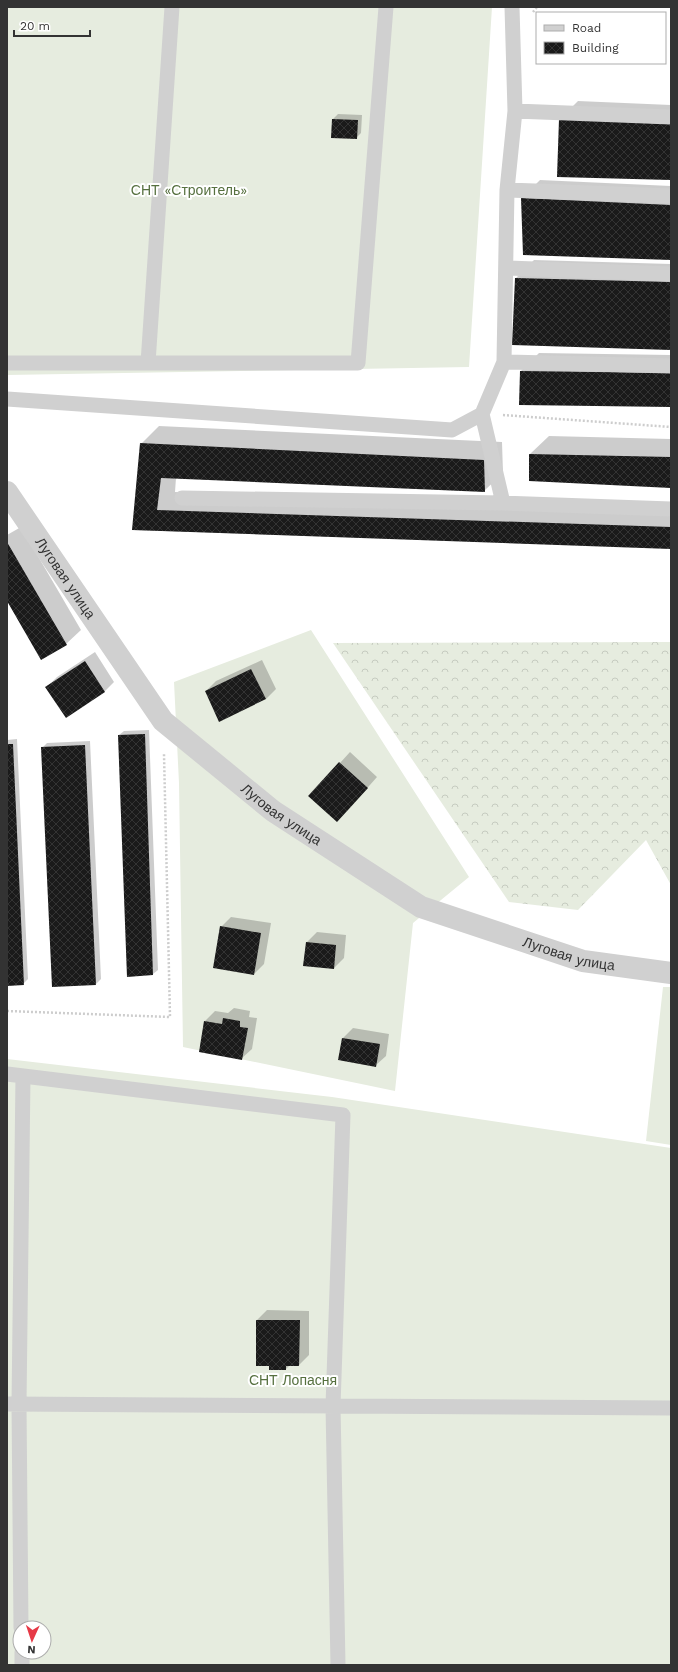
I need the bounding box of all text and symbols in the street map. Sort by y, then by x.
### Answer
scale bar [14,12,90,38]
legend [536,12,666,64]
text: 20 m [20,19,50,33]
text: Road [572,21,601,35]
text: Building [572,41,619,55]
park label: СНТ «Строитель» [131,182,247,198]
street label: Луговая улица [32,534,99,622]
street label: Луговая улица [238,780,325,848]
street label: Луговая улица [521,934,616,973]
park label: СНТ Лопасня [249,1372,337,1388]
north arrow [12,1620,52,1660]
text: N [27,1643,36,1656]

